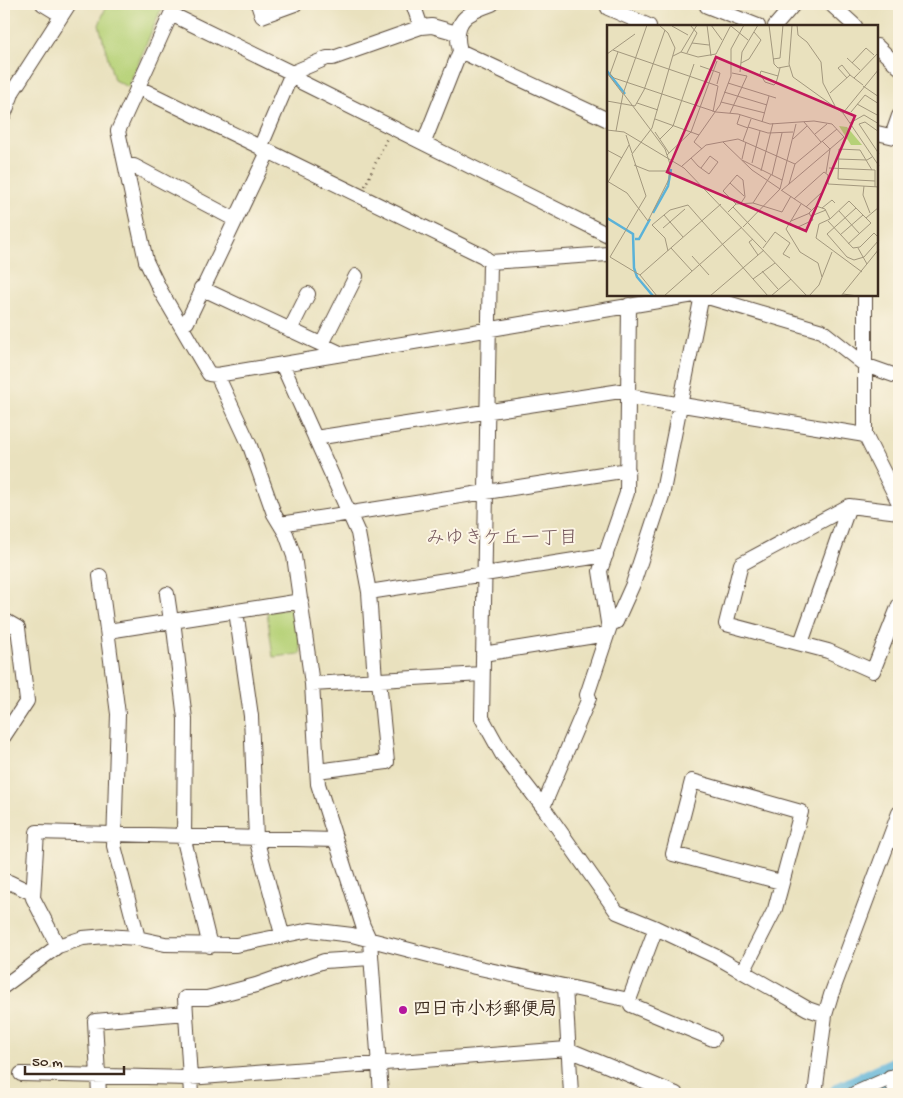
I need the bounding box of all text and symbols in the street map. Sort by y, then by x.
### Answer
inset map [607,25,878,296]
district label: みゆきケ丘一丁目 [426,528,578,551]
place label: 四日市小杉郵便局 [413,999,557,1021]
marker: 四日市小杉郵便局 [397,1004,409,1016]
scale bar [25,1043,124,1075]
text: 50 m [32,1054,63,1072]

